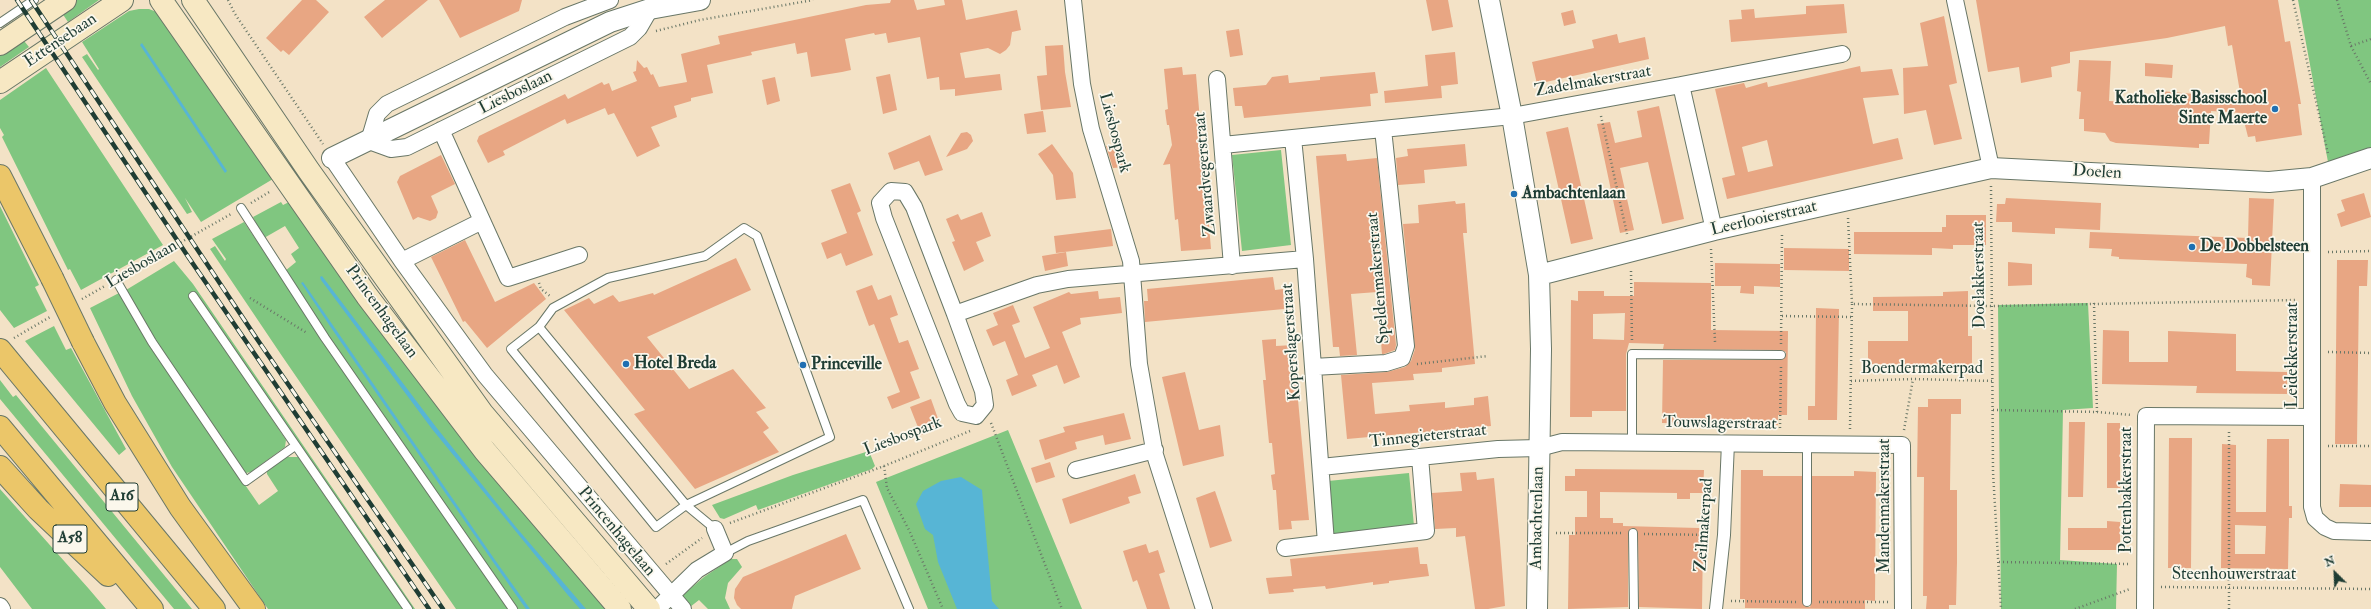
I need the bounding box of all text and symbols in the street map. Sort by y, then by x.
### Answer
street label: Ettensebaan [21,9,101,73]
street label: Zadelmakerstraat [1533,62,1653,102]
street label: Liesboslaan [476,66,556,120]
place label: Katholieke Basisschool Sinte Maerte [2115,89,2267,129]
street label: Liesbospark [1094,91,1134,175]
marker: Katholieke Basisschool Sinte Maerte [2270,104,2280,114]
street label: Zwaardvegerstraat [1190,111,1222,237]
street label: Doelen [2072,162,2122,184]
place label: Ambachtenlaan [1522,184,1625,204]
marker: Ambachtenlaan [1509,189,1519,199]
street label: Leerlooierstraat [1709,197,1819,241]
street label: Speldenmakerstraat [1363,211,1395,345]
street label: Doelakkerstraat [1969,221,1991,329]
street label: Liesboslaan [103,236,181,294]
place label: De Dobbelsteen [2200,237,2309,257]
marker: De Dobbelsteen [2187,242,2197,252]
street label: Princenhagelaan [340,261,422,363]
street label: Koperslagerstraat [1278,282,1306,402]
street label: Leidekkerstraat [2283,302,2303,408]
place label: Hotel Breda [634,354,716,374]
place label: Princeville [811,355,882,375]
marker: Hotel Breda [621,359,631,369]
street label: Boendermakerpad [1861,359,1983,379]
marker: Princeville [798,360,808,370]
street label: Liesbospark [861,413,945,461]
street label: Touwslagerstraat [1663,413,1777,435]
street label: Tinnegieterstraat [1368,421,1488,453]
street label: Pottenbakkerstraat [2117,427,2137,553]
street label: Mandenmakerstraat [1875,439,1895,573]
street label: Ambachtenlaan [1527,466,1549,570]
street label: Zeilmakerpad [1692,477,1718,573]
road number: A16 [106,483,138,511]
street label: Princenhagelaan [573,483,659,581]
road number: A58 [53,525,87,553]
north arrow [2315,553,2355,593]
text: N [2323,554,2337,570]
street label: Steenhouwerstraat [2172,565,2296,585]

